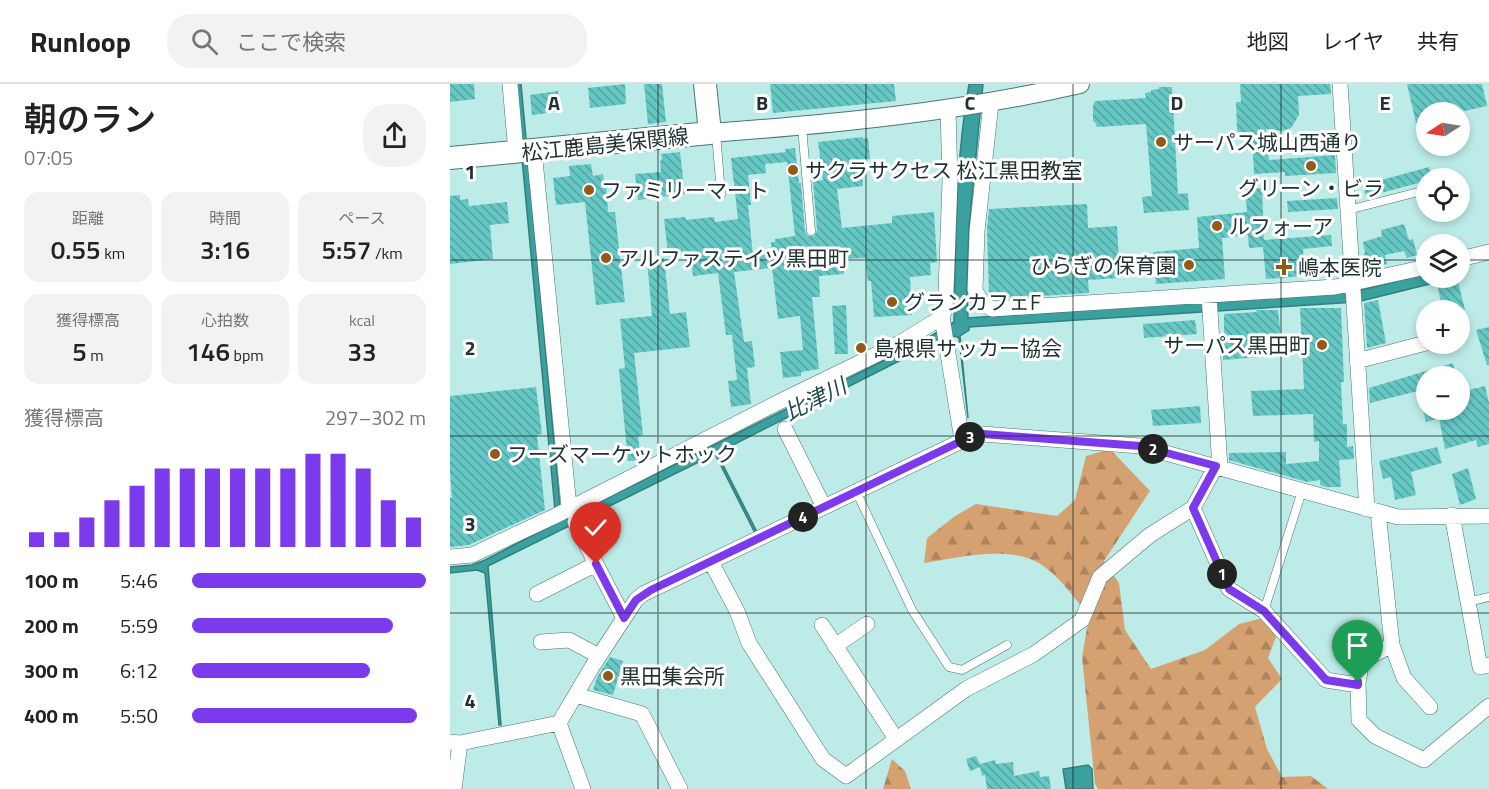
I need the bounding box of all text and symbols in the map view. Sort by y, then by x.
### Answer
search box [167,14,587,68]
text: Runloop [30,20,131,63]
icon: search [188,25,221,58]
text: ここで検索 [236,25,346,59]
text: 地図 [1247,25,1289,57]
text: レイヤ [1322,25,1384,57]
text: 共有 [1417,25,1459,57]
text: A [548,87,560,118]
text: B [756,87,768,118]
text: C [965,87,976,118]
text: D [1171,87,1183,118]
text: E [1379,87,1391,118]
text: 朝のラン [24,94,156,144]
north arrow [1416,102,1470,156]
map controls [1416,102,1470,420]
button: share [363,104,426,167]
street label: 松江鹿島美保関線 [520,119,690,169]
place label: サーパス城山西通り [1173,126,1362,158]
marker: サーパス城山西通り [1154,135,1168,149]
text: 07:05 [24,142,73,173]
place label: サクラサクセス 松江黒田教室 [805,154,1083,186]
text: 1 [464,156,476,187]
marker: グリーン・ビラ [1304,159,1318,173]
marker: サクラサクセス 松江黒田教室 [786,163,800,177]
button: locate [1416,168,1470,222]
place label: グリーン・ビラ [1238,172,1384,204]
place label: ファミリーマート [601,174,769,206]
marker: ファミリーマート [582,183,596,197]
text: 距離 [72,206,104,230]
text: 時間 [209,206,241,230]
text: ペース [338,206,386,230]
place label: ルフォーア [1229,210,1333,242]
marker: ルフォーア [1210,219,1224,233]
text: 0.55 [51,230,101,269]
text: 3:16 [200,230,250,269]
text: 5:57 [321,230,371,269]
button: layers [1416,234,1470,288]
text: km [101,241,125,265]
text: /km [371,241,403,265]
place label: アルファステイツ黒田町 [618,242,849,274]
place label: ひらぎの保育園 [1030,249,1177,281]
marker: アルファステイツ黒田町 [599,251,613,265]
place label: 嶋本医院 [1298,251,1382,283]
marker: ひらぎの保育園 [1182,258,1196,272]
marker: 嶋本医院 [1275,258,1293,276]
place label: グランカフェF [904,286,1041,318]
marker: グランカフェF [885,295,899,309]
button: + [1416,300,1470,354]
text: 獲得標高 [56,308,120,332]
text: 心拍数 [201,308,249,332]
text: kcal [349,308,375,332]
place label: サーパス黒田町 [1163,329,1310,361]
text: 5 [72,332,87,371]
text: 146 [186,332,230,371]
text: 33 [347,332,377,371]
text: 2 [464,332,476,363]
place label: 島根県サッカー協会 [873,332,1062,364]
marker: サーパス黒田町 [1315,338,1329,352]
marker: 島根県サッカー協会 [854,341,868,355]
text: m [87,343,104,367]
text: bpm [230,343,264,367]
button: − [1416,366,1470,420]
water label: 比津川 [778,368,854,429]
text: 獲得標高 [24,402,104,433]
text: 297–302 m [325,402,426,433]
pin: 3 [955,422,985,452]
text: 3 [966,425,974,449]
pin: 2 [1138,434,1168,464]
text: 2 [1149,437,1157,461]
place label: フーズマーケットホック [507,438,737,470]
marker: フーズマーケットホック [488,447,502,461]
pin [570,502,621,564]
pin: 4 [788,502,818,532]
text: 4 [799,505,807,529]
text: 3 [464,508,476,539]
icon: check [579,511,612,544]
pin: 1 [1207,559,1237,589]
text: 1 [1218,562,1226,586]
text: 100 m [24,565,79,596]
text: 5:46 [120,565,158,596]
text: 200 m [24,610,79,641]
text: 5:59 [120,610,158,641]
pin [1332,620,1383,682]
icon: arrive [1341,629,1374,662]
text: 300 m [24,655,79,686]
text: 6:12 [120,655,158,686]
place label: 黒田集会所 [620,660,725,692]
marker: 黒田集会所 [601,669,615,683]
text: 4 [464,685,476,716]
text: 400 m [24,700,79,731]
text: 5:50 [120,700,158,731]

